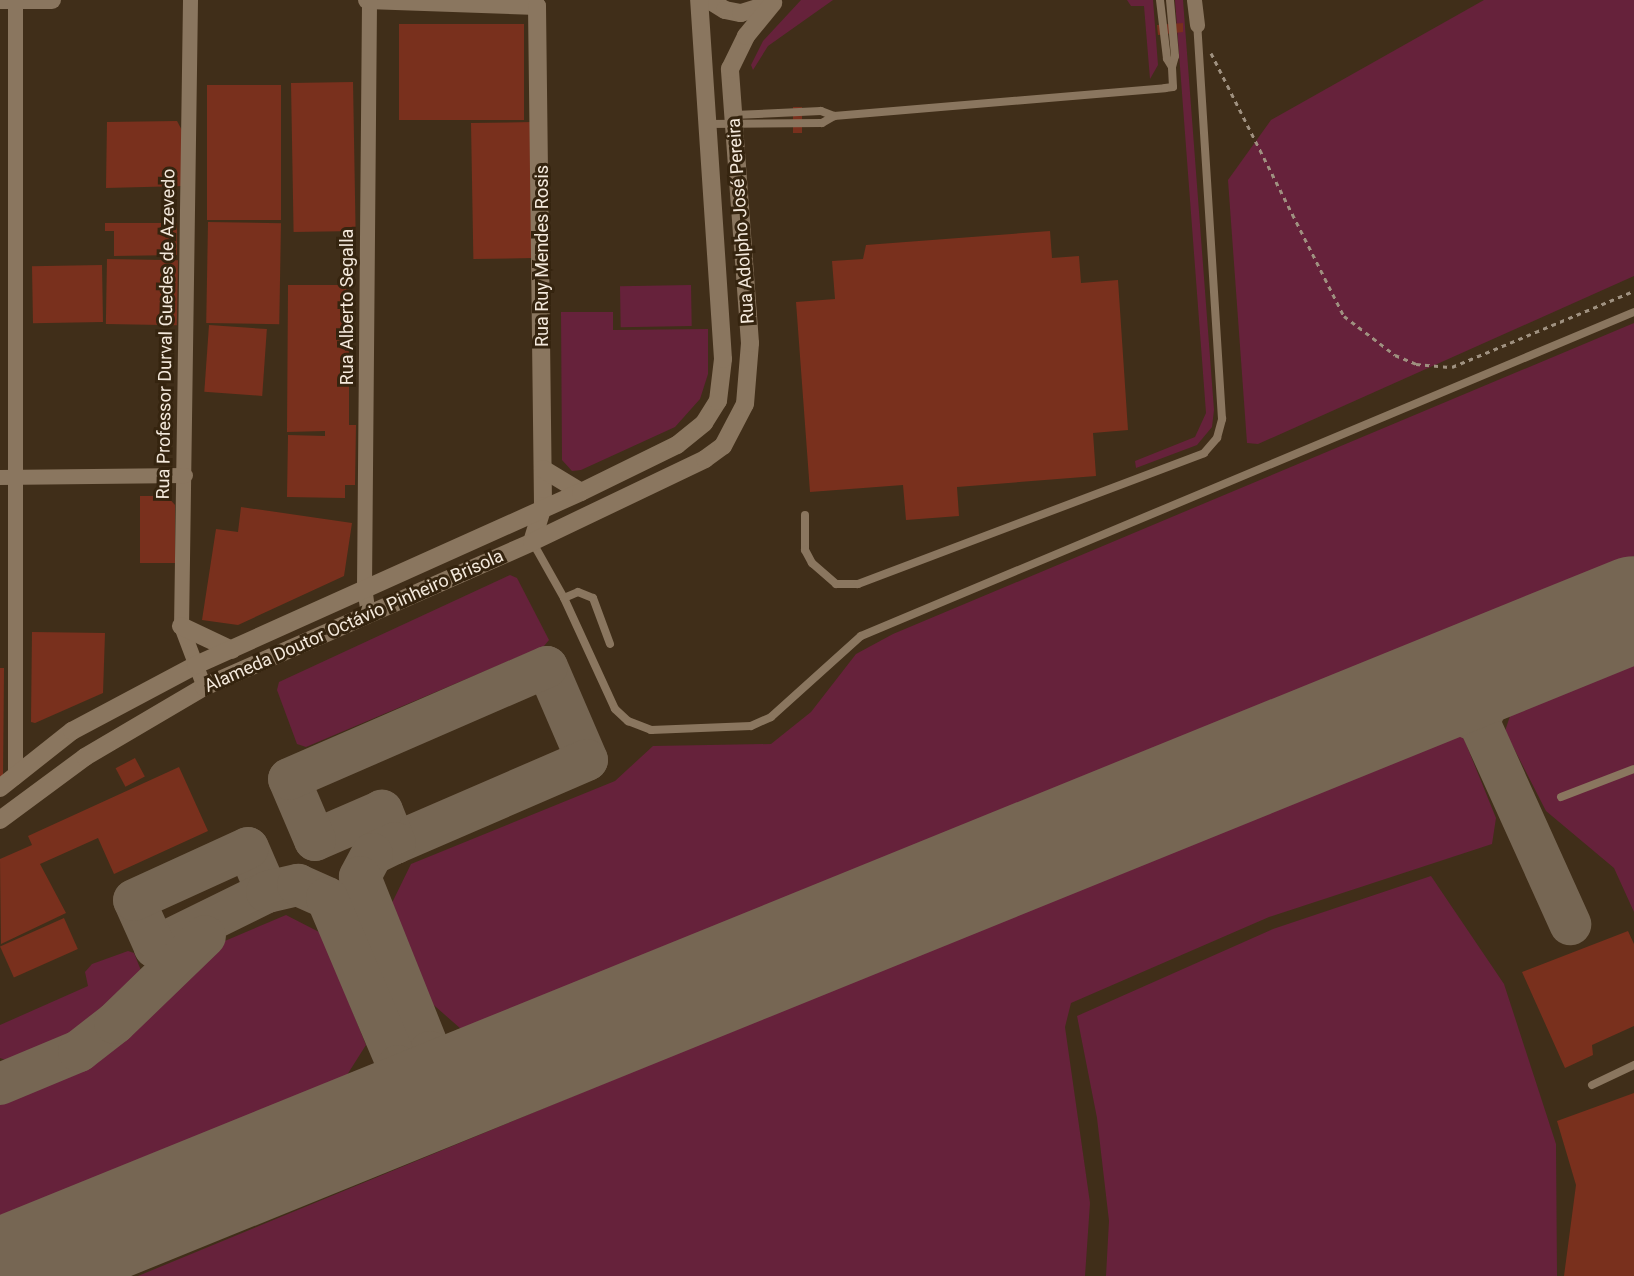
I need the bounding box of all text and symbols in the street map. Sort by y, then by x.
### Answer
street label: Rua Adolpho José Pereira [723,117,759,325]
street label: Rua Ruy Mendes Rosis [531,165,553,347]
street label: Rua Professor Durval Guedes de Azevedo [152,168,180,500]
street label: Rua Alberto Segalla [336,229,358,385]
street label: Alameda Doutor Octávio Pinheiro Brisola [201,545,507,697]

